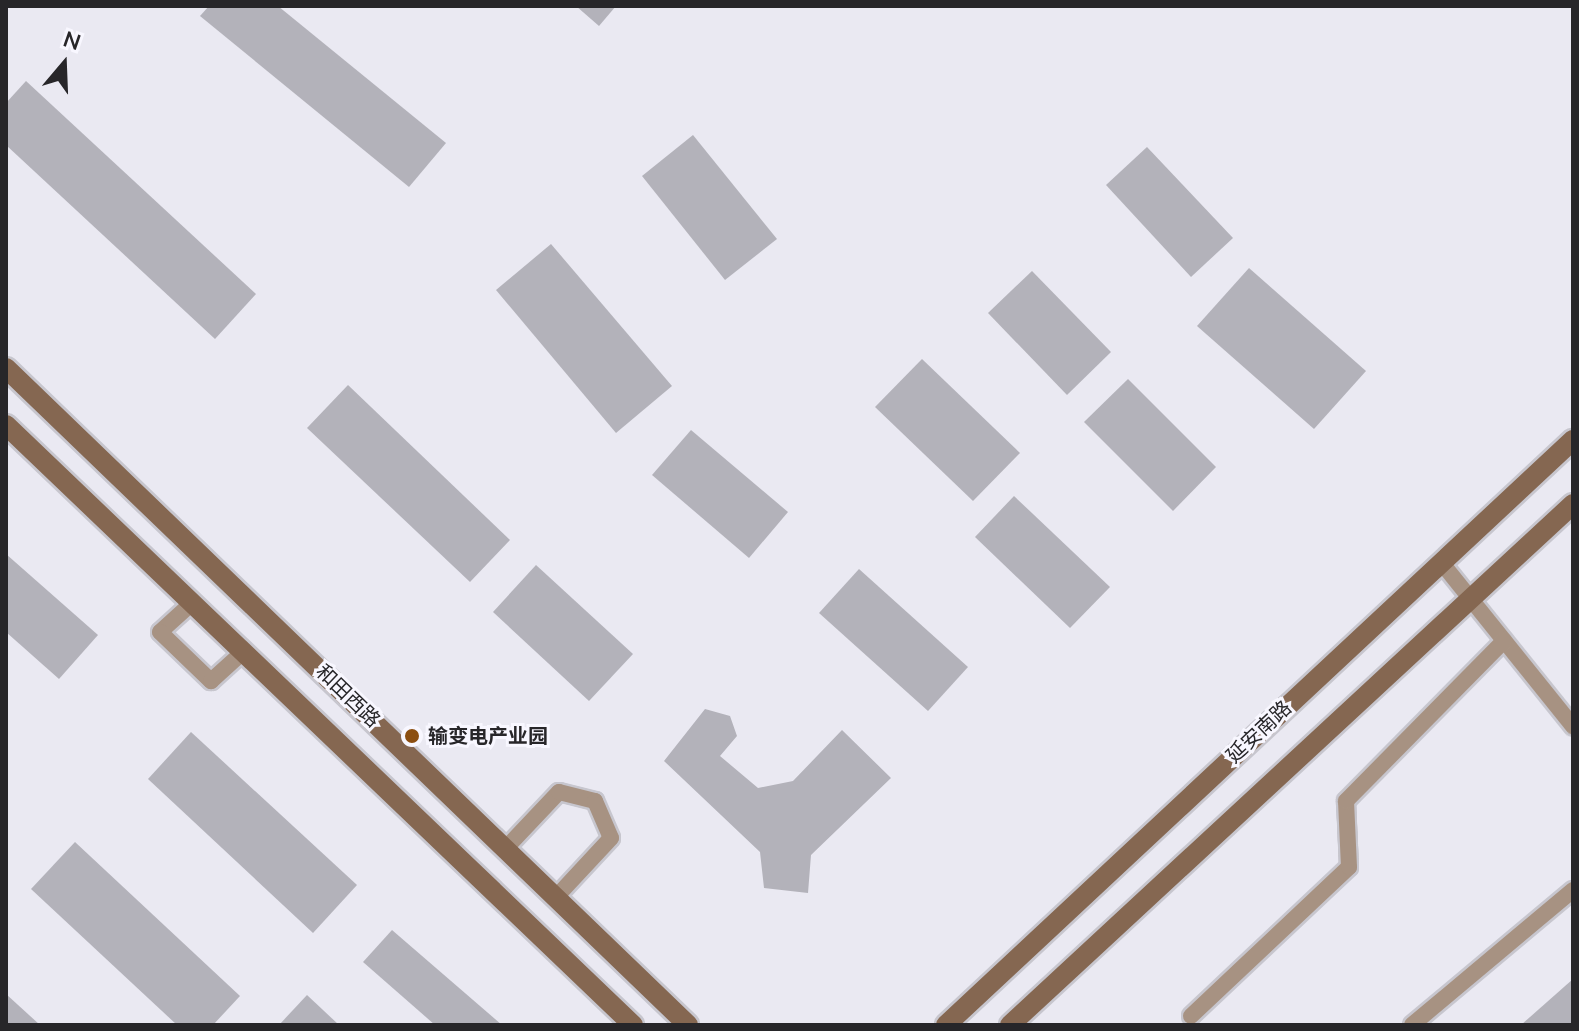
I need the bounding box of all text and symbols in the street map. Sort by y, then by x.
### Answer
north arrow [24,24,104,104]
text: N [59,24,84,58]
street label: 和田西路 [311,660,385,732]
street label: 延安南路 [1222,696,1296,768]
place label: 输变电产业园 [428,724,548,748]
marker: 输变电产业园 [403,727,421,745]

